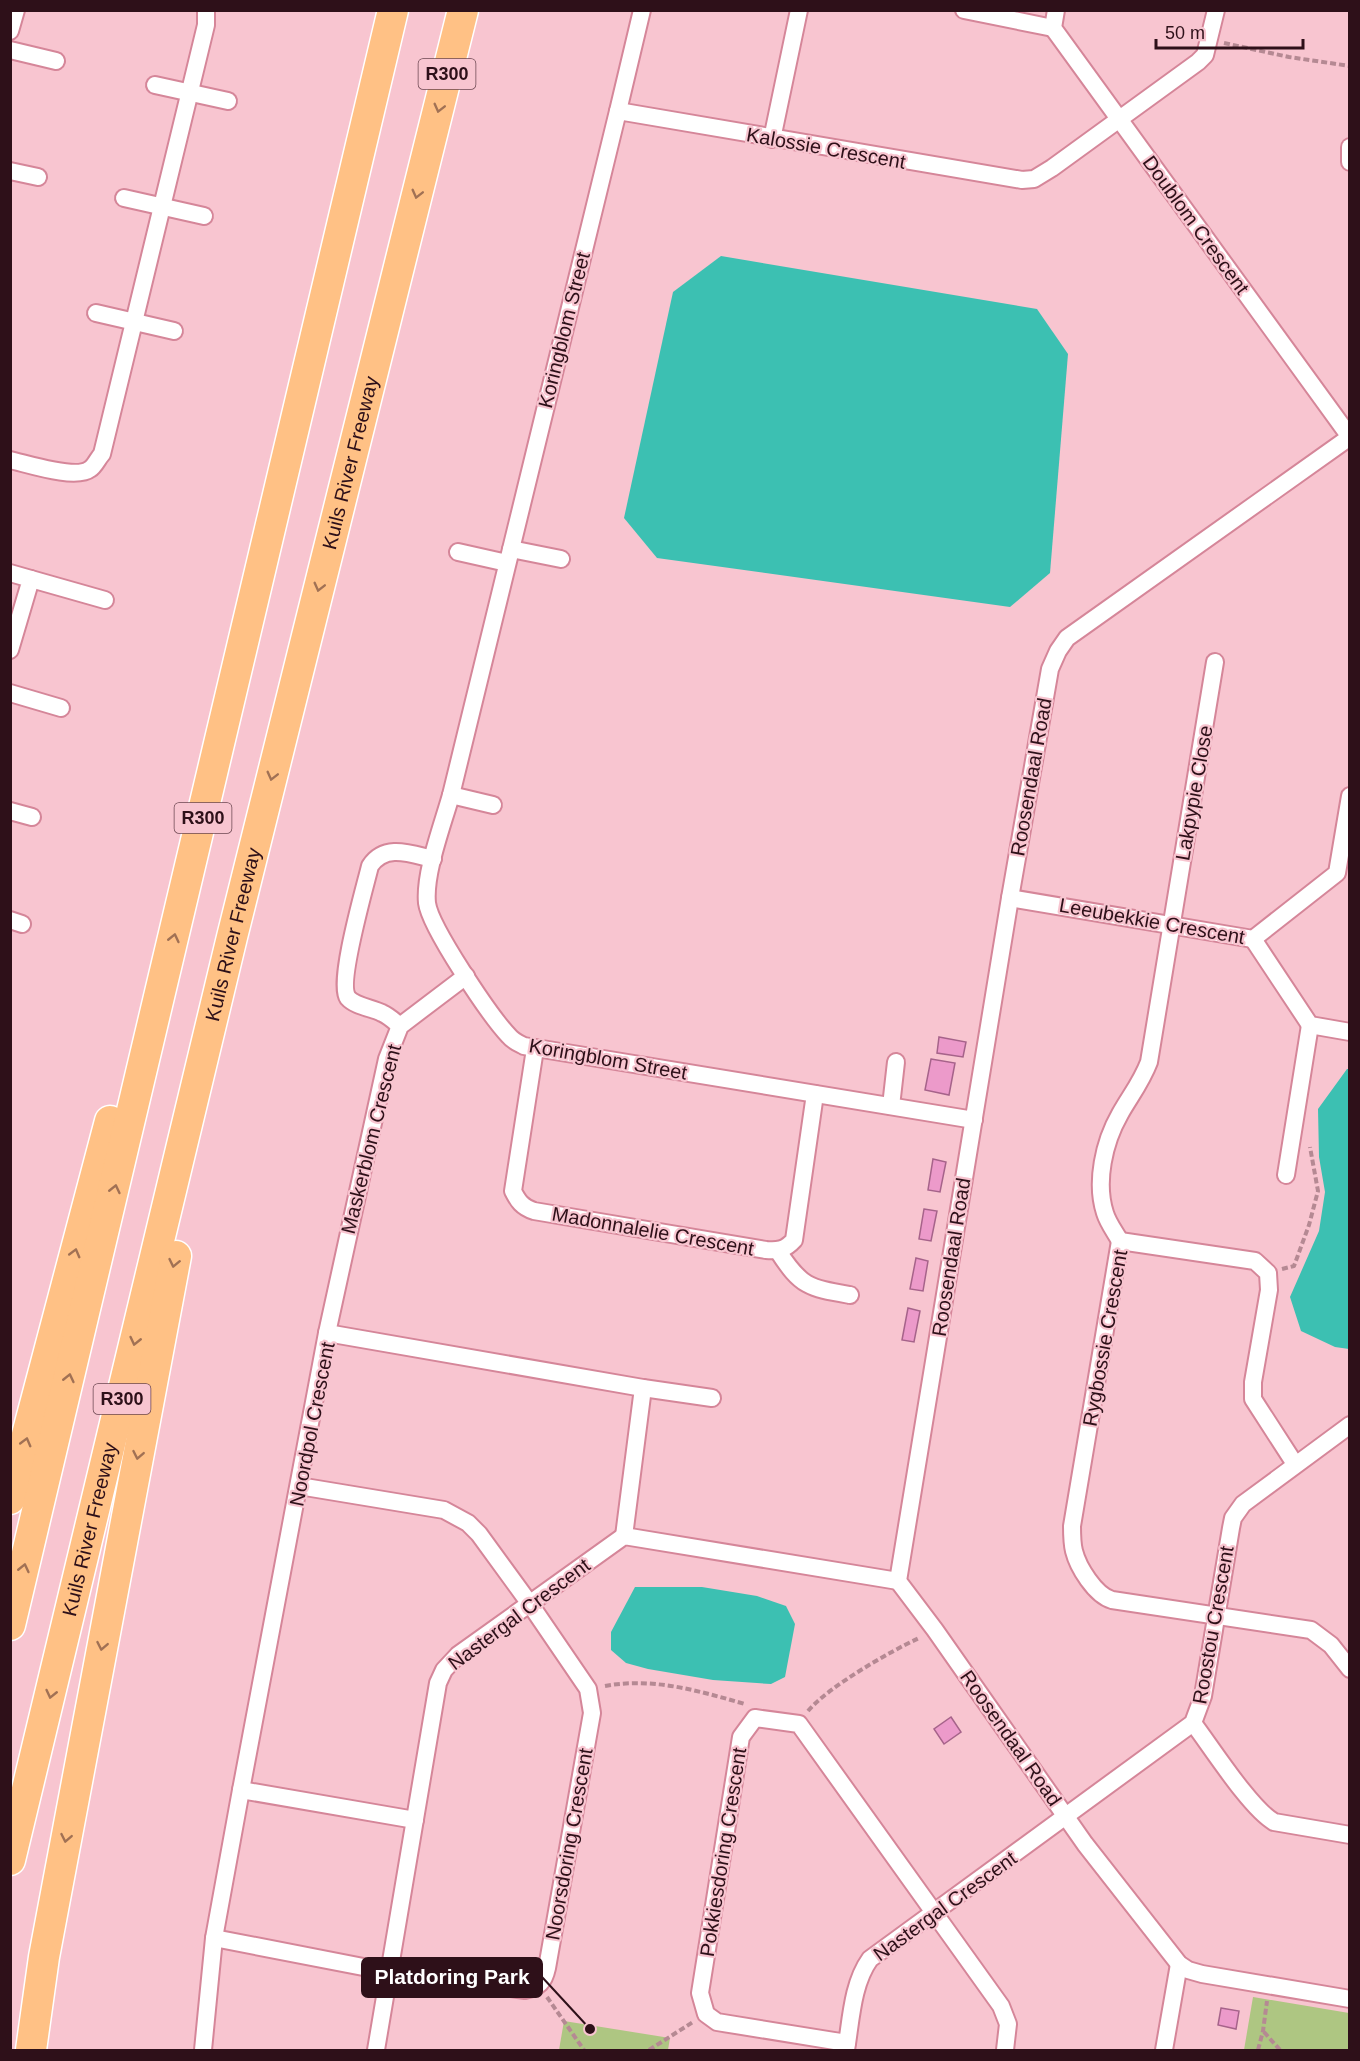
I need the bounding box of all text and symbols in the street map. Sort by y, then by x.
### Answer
scale bar [1156,12,1303,50]
text: 50 m [1165,23,1205,43]
road number: R300 [418,59,476,89]
one-way arrow [433,103,446,113]
street label: Kalossie Crescent [745,123,908,173]
street label: Doublom Crescent [1138,152,1254,299]
one-way arrow [412,189,425,199]
street label: Koringblom Street [534,249,594,410]
street label: Kuils River Freeway [318,374,382,552]
one-way arrow [314,582,327,592]
street label: Roosendaal Road [1006,696,1056,858]
street label: Lakpypie Close [1171,724,1217,862]
one-way arrow [266,771,279,781]
road number: R300 [174,803,232,833]
street label: Kuils River Freeway [201,845,265,1023]
street label: Leeubekkie Crescent [1058,894,1247,948]
one-way arrow [167,933,180,943]
street label: Koringblom Street [527,1034,689,1084]
street label: Maskerblom Crescent [337,1042,405,1236]
street label: Roosendaal Road [928,1176,974,1338]
one-way arrow [107,1184,120,1194]
street label: Madonnalelie Crescent [550,1202,756,1260]
street label: Rygbossie Crescent [1079,1248,1131,1428]
one-way arrow [68,1249,81,1259]
one-way arrow [169,1258,182,1268]
one-way arrow [130,1336,143,1346]
street label: Noordpol Crescent [285,1340,339,1508]
one-way arrow [62,1374,75,1384]
road number: R300 [94,1384,150,1414]
one-way arrow [18,1437,31,1447]
street label: Kuils River Freeway [58,1440,121,1618]
one-way arrow [132,1449,145,1459]
street label: Roostou Crescent [1188,1544,1238,1706]
street label: Nastergal Crescent [444,1553,594,1674]
one-way arrow [17,1563,30,1573]
one-way arrow [96,1641,109,1651]
street label: Roosendaal Road [956,1666,1066,1810]
one-way arrow [46,1689,59,1699]
street label: Noorsdoring Crescent [541,1746,597,1942]
street label: Pokkiesdoring Crescent [696,1746,750,1958]
one-way arrow [60,1833,73,1843]
street label: Nastergal Crescent [869,1847,1021,1965]
callout: Platdoring Park [362,1958,542,1997]
text: Platdoring Park [374,1965,530,1988]

